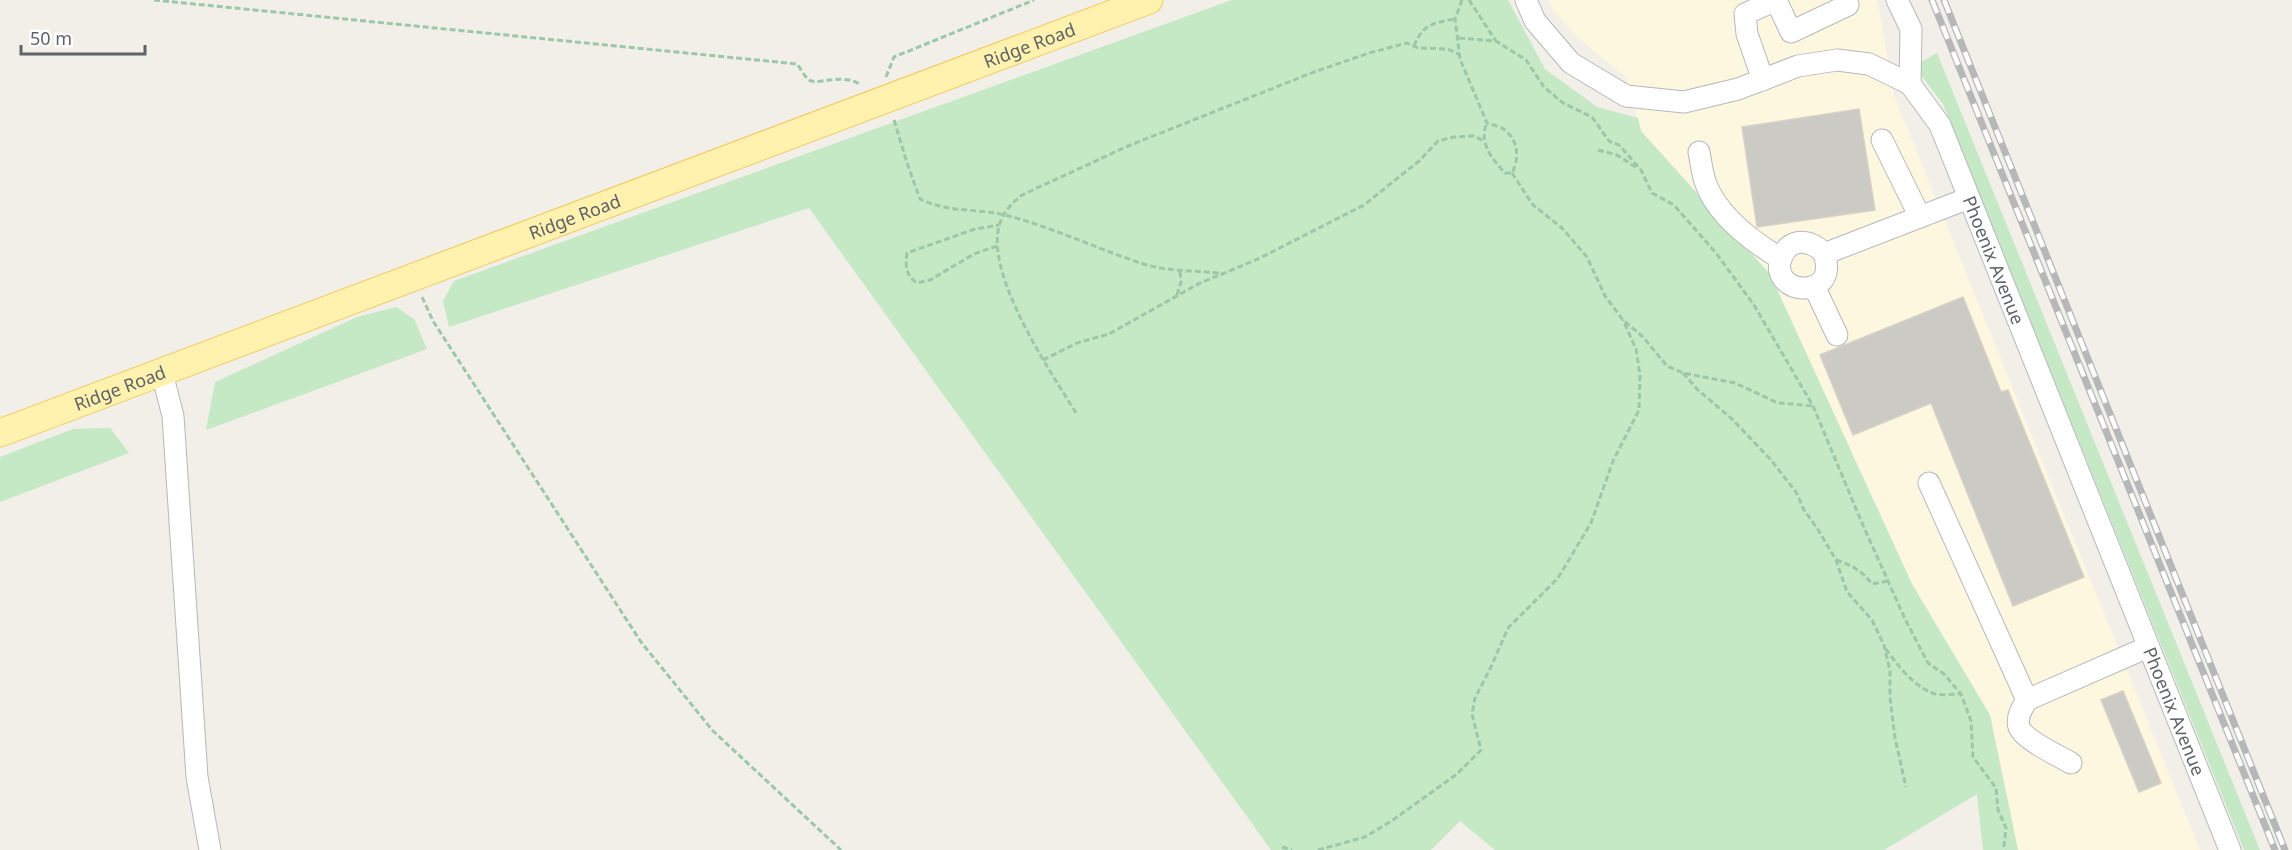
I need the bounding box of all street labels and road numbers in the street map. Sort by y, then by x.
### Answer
street label: Ridge Road [980,17,1079,73]
street label: Ridge Road [525,188,624,245]
street label: Phoenix Avenue [1958,192,2030,328]
street label: Ridge Road [71,360,169,416]
street label: Phoenix Avenue [2138,644,2211,779]

